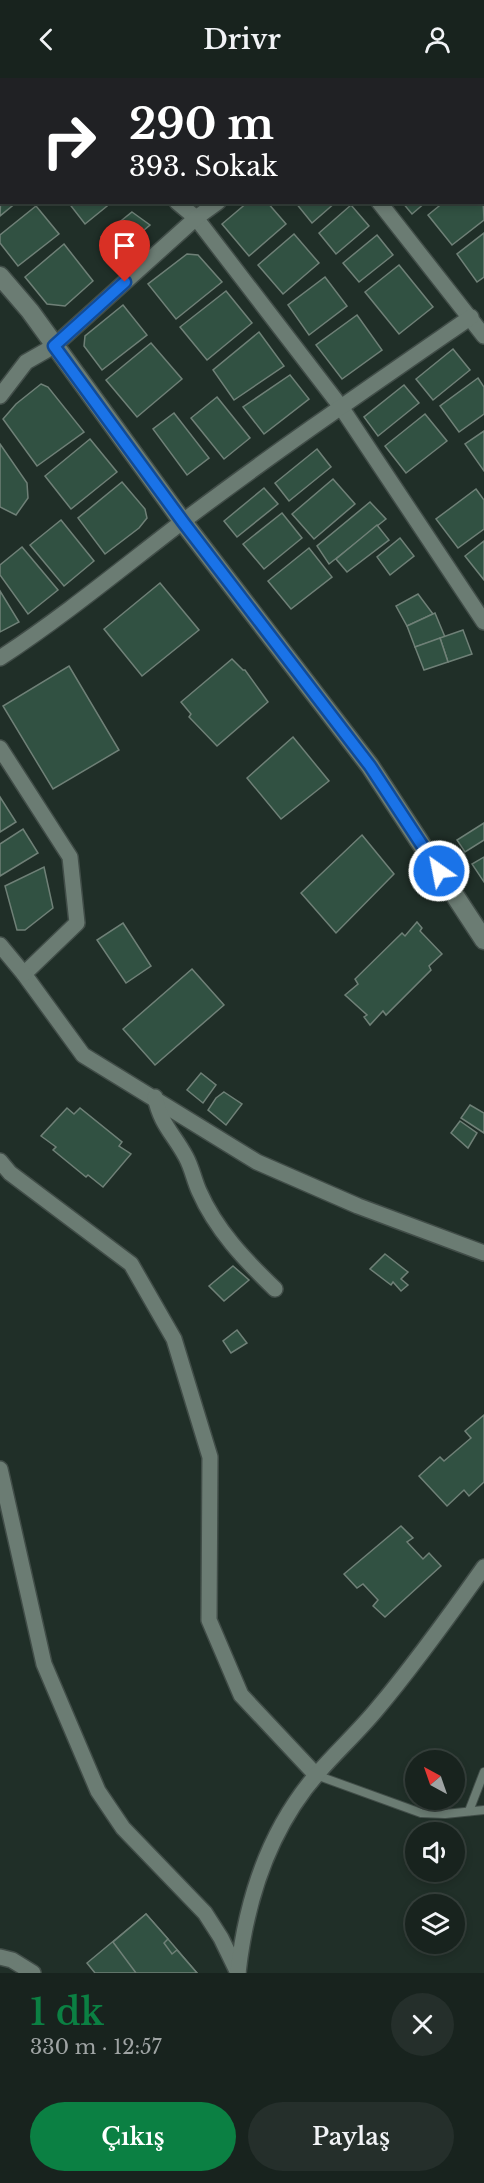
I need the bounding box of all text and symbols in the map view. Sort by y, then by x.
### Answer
icon: back [30,23,63,56]
text: Drivr [203,23,281,56]
icon: person [421,23,454,56]
text: 290 m [129,98,274,150]
icon: right [30,102,108,180]
text: 393. Sokak [129,150,278,183]
pin [99,220,150,282]
icon: arrive [108,229,141,262]
position arrow [407,839,471,903]
north arrow [405,1750,465,1810]
map controls [405,1750,465,1954]
button: sound [405,1822,465,1882]
button: layers [405,1894,465,1954]
text: 1 dk [30,1990,104,2035]
button: close [391,1993,454,2056]
text: 330 m · 12:57 [30,2035,162,2059]
button: Çıkış [30,2102,236,2171]
button: Paylaş [248,2102,454,2171]

